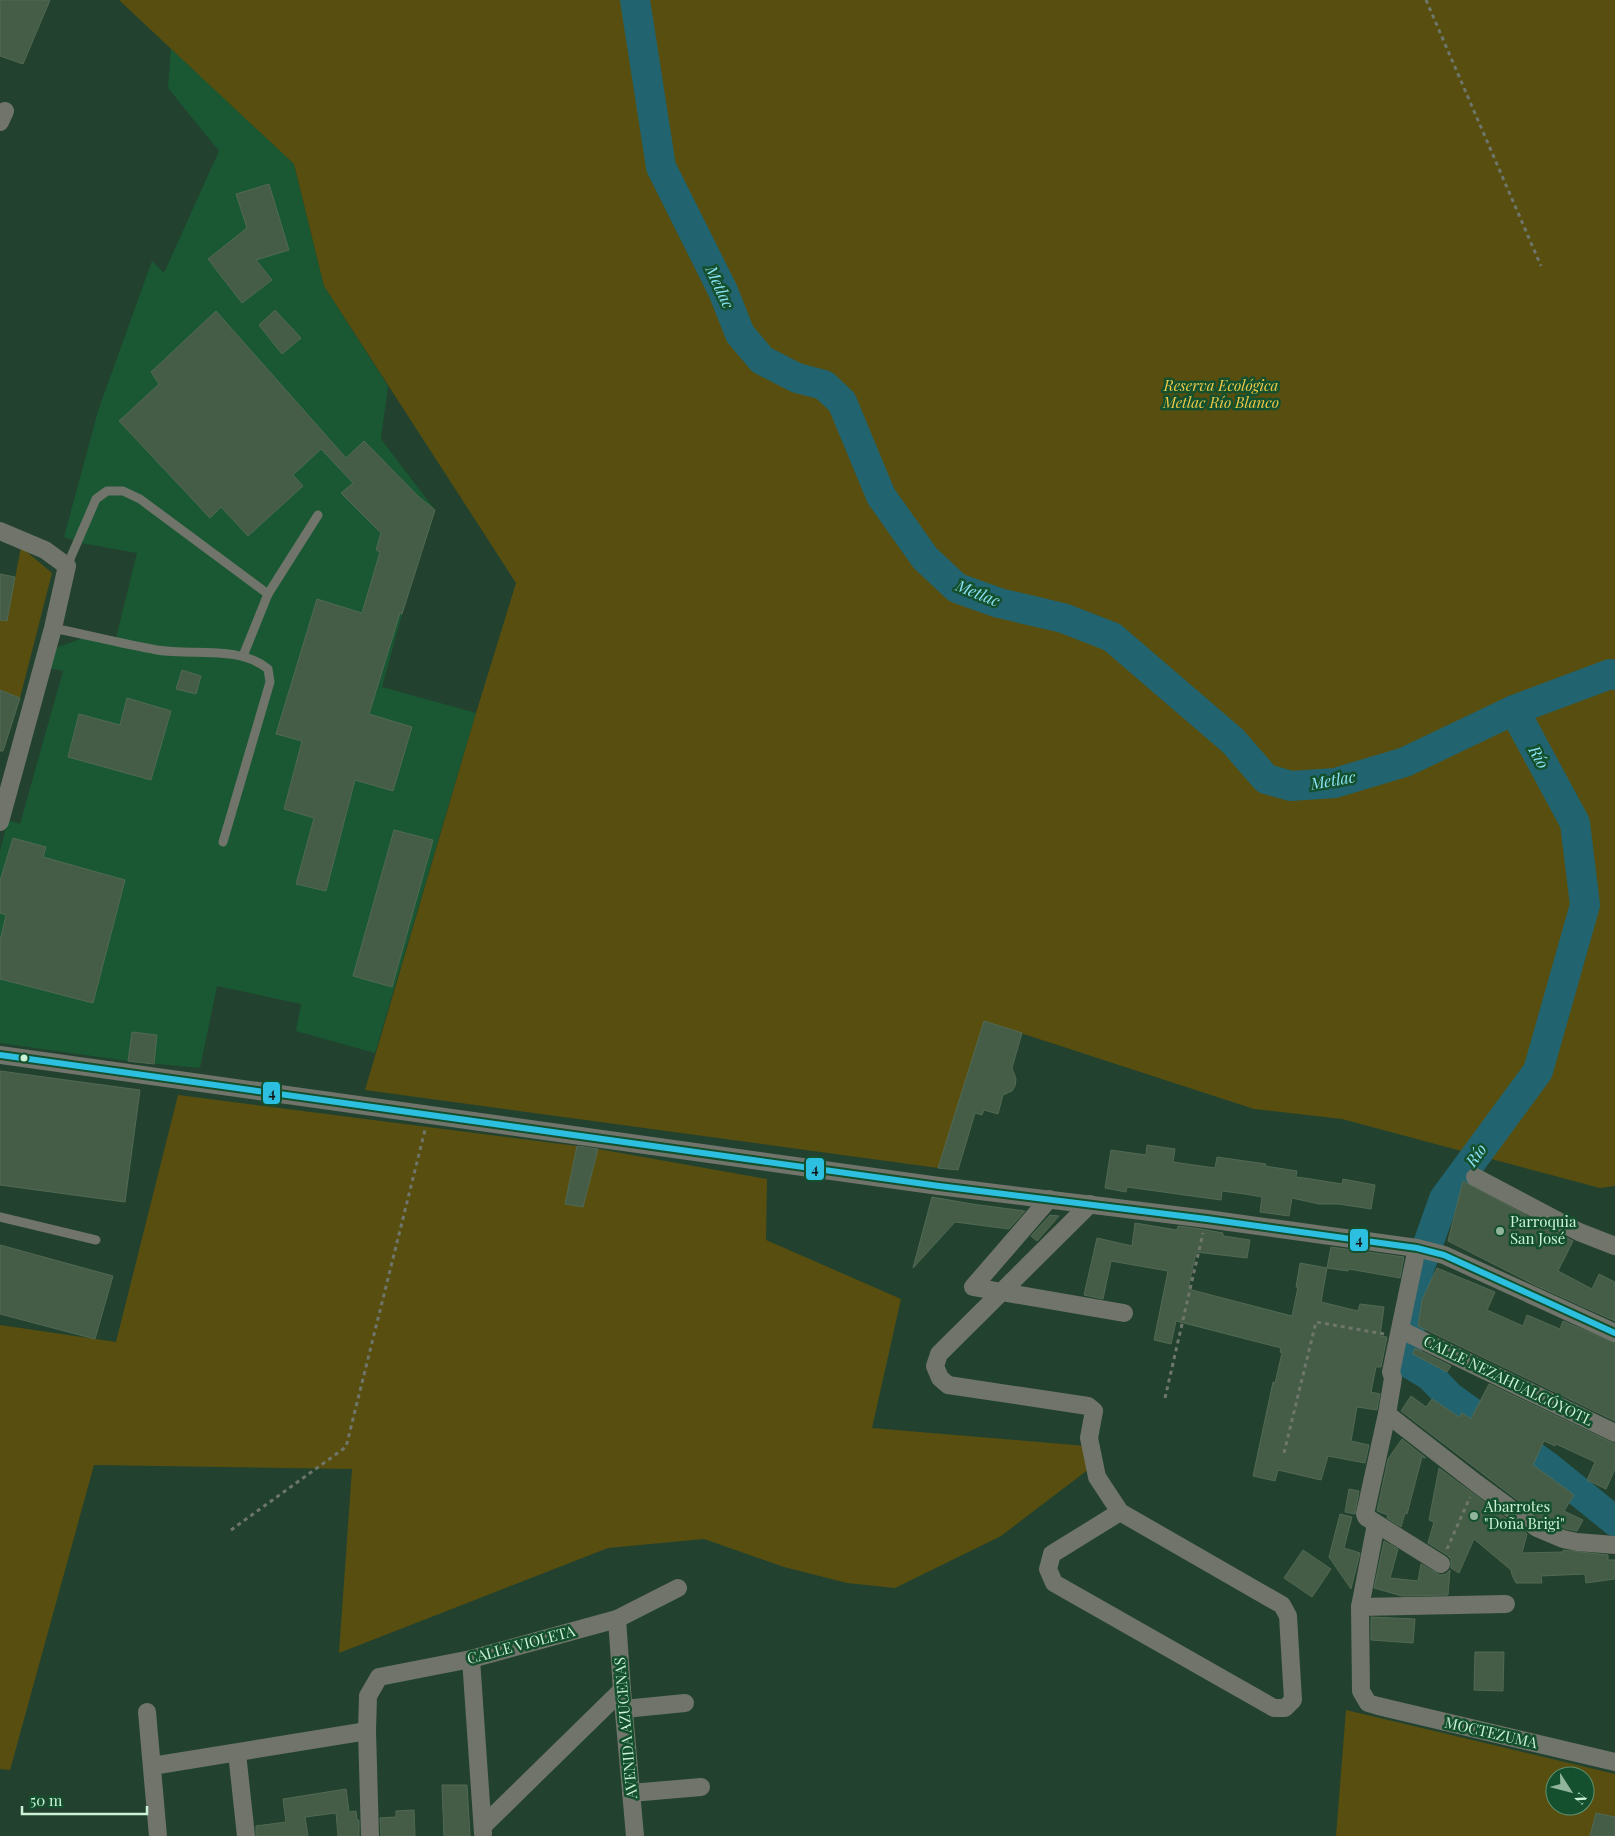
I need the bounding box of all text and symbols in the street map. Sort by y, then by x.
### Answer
water label: Metlac [701,261,740,312]
park label: Reserva Ecológica Metlac Río Blanco [1162,375,1279,412]
water label: Metlac [952,574,1003,611]
water label: Río [1524,741,1554,772]
water label: Metlac [1308,765,1357,794]
unlabelled marker [19,1053,29,1063]
line badge: 4 [262,1081,281,1105]
text: 4 [268,1083,276,1102]
water label: Río [1460,1139,1491,1171]
line badge: 4 [805,1157,825,1181]
text: 4 [811,1159,819,1178]
place label: Parroquia San José [1510,1211,1577,1248]
marker: Parroquia San José [1494,1225,1506,1237]
line badge: 4 [1349,1228,1369,1252]
text: 4 [1355,1230,1363,1249]
street label: CALLE NEZAHUALCÓYOTL [1421,1330,1597,1430]
place label: Abarrotes "Doña Brigi" [1483,1496,1565,1533]
marker: Abarrotes "Doña Brigi" [1468,1510,1480,1522]
street label: CALLE VIOLETA [465,1620,577,1668]
street label: AVENIDA AZUCENAS [609,1656,641,1801]
street label: MOCTEZUMA [1443,1712,1540,1753]
north arrow [1545,1766,1595,1816]
scale bar [22,1784,148,1816]
text: N [1570,1789,1592,1809]
text: 50 m [30,1790,63,1810]

